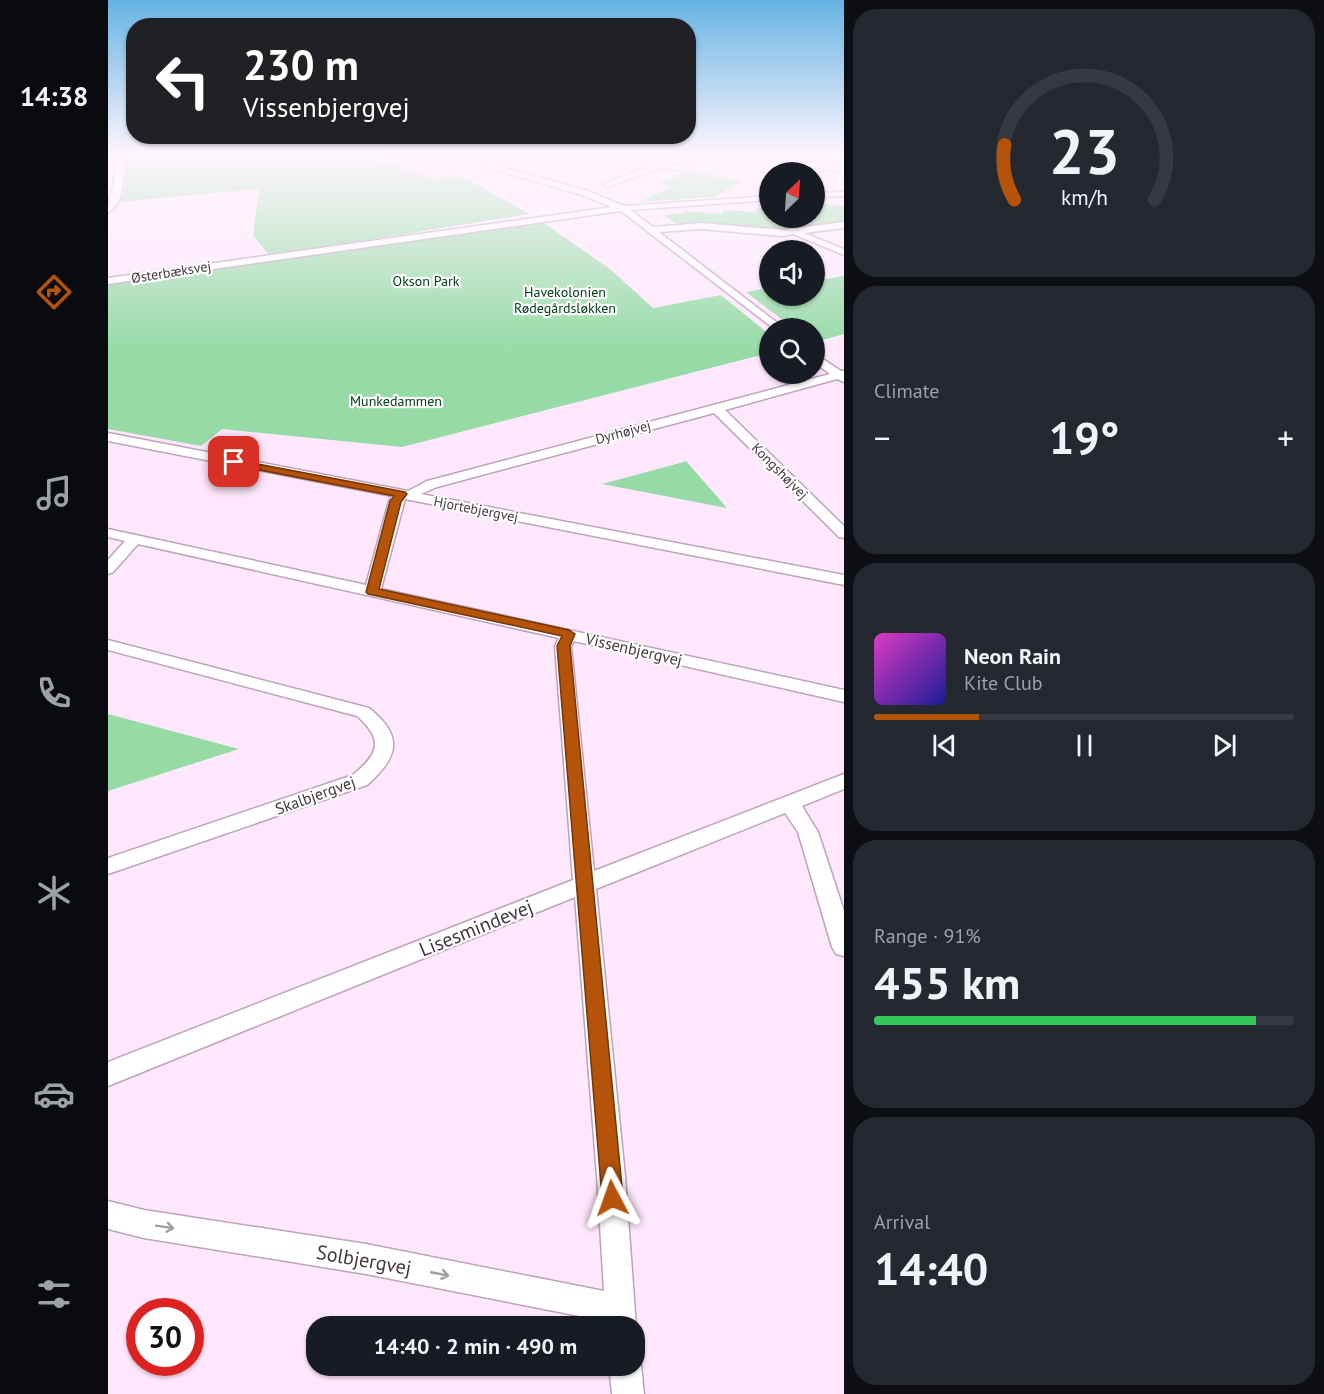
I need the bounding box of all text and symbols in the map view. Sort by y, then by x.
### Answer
text: 230 m [243,37,359,92]
icon: left [144,42,222,120]
text: 14:38 [20,79,88,113]
text: Vissenbjergvej [243,90,410,124]
text: 23 [1049,110,1119,191]
north arrow [759,162,825,228]
map controls [759,162,825,384]
text: km/h [1060,183,1107,211]
button: sound [759,240,825,306]
street label: Østerbæksvej [130,257,212,287]
icon: directions [33,271,75,313]
park label: Okson Park [393,272,460,290]
park label: Havekolonien Rødegårdsløkken [514,283,616,317]
button: search [759,318,825,384]
text: Climate [874,378,940,404]
park label: Munkedammen [350,392,442,410]
text: 19° [1049,408,1119,466]
street label: Dyrhøjvej [593,416,653,448]
text: − [874,416,891,459]
text: + [1277,416,1294,459]
pin [208,436,259,487]
street label: Kongshøjvej [748,439,812,503]
icon: arrive [217,445,250,478]
icon: music [33,472,75,514]
street label: Hjortebjergvej [432,492,520,526]
street label: Vissenbjergvej [583,628,684,670]
text: Neon Rain [964,642,1061,670]
text: Kite Club [964,670,1042,696]
icon: phone [33,672,75,714]
icon: previous [928,729,961,762]
icon: pause [1068,729,1101,762]
icon: next [1208,729,1241,762]
street label: Skalbjergvej [272,771,358,819]
icon: climate [33,872,75,914]
street label: Lisesmindevej [415,893,537,963]
text: Range · 91% [874,923,981,949]
text: 455 km [874,953,1020,1011]
icon: car [33,1073,75,1115]
position arrow [580,1166,644,1230]
text: Arrival [874,1209,930,1235]
one-way arrow [155,1222,175,1233]
street label: Solbjergvej [314,1239,414,1281]
text: 14:40 [874,1239,988,1297]
one-way arrow [430,1269,450,1280]
icon: filters [33,1273,75,1315]
speed limit sign: 30 [126,1298,204,1376]
text: 14:40 · 2 min · 490 m [374,1332,577,1360]

